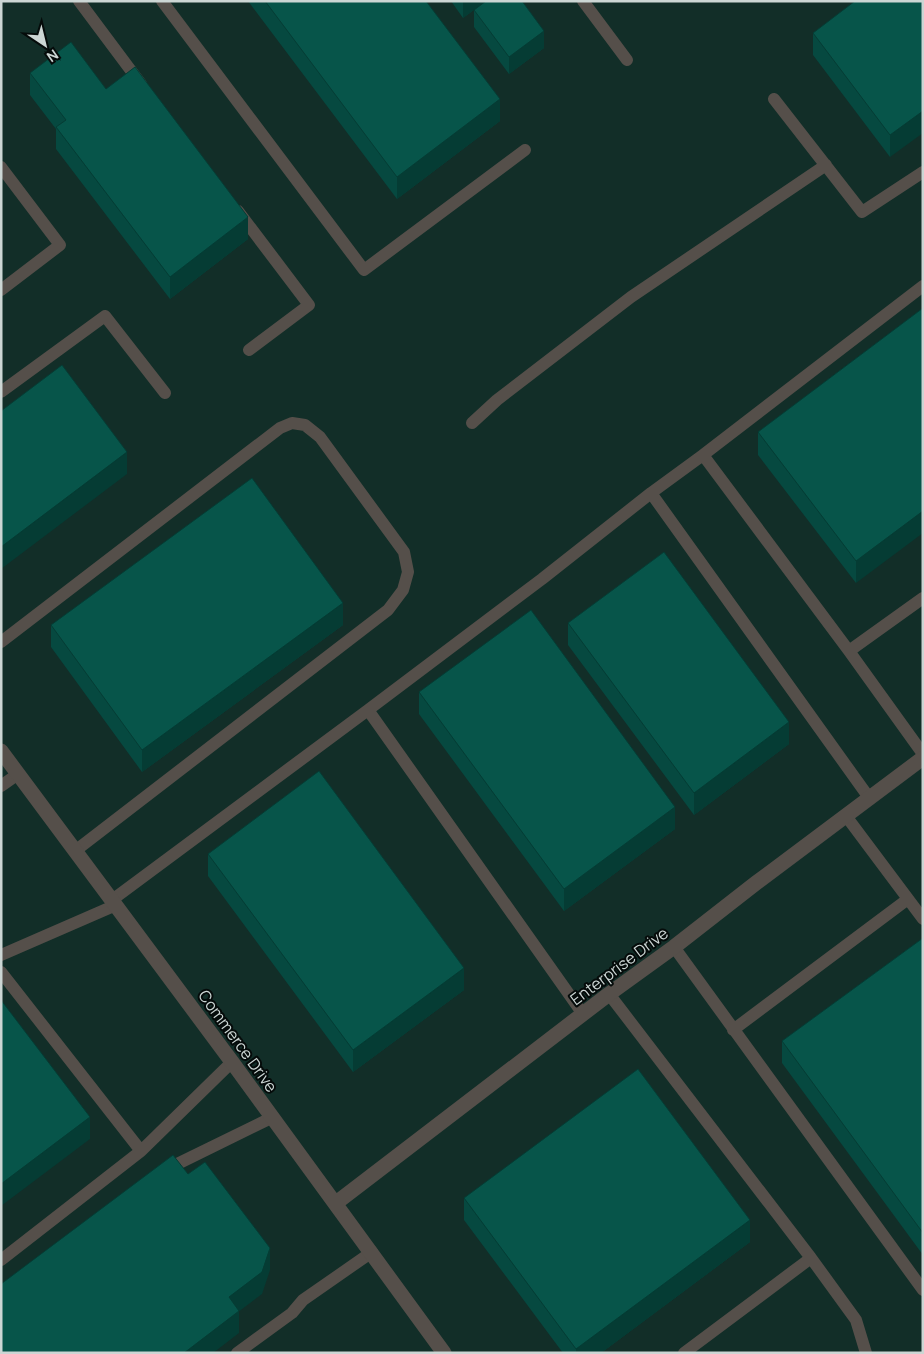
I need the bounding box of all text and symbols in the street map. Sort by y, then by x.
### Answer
north arrow [20,20,70,70]
text: N [43,45,62,67]
street label: Enterprise Drive [566,922,672,1010]
street label: Commerce Drive [193,985,283,1097]

